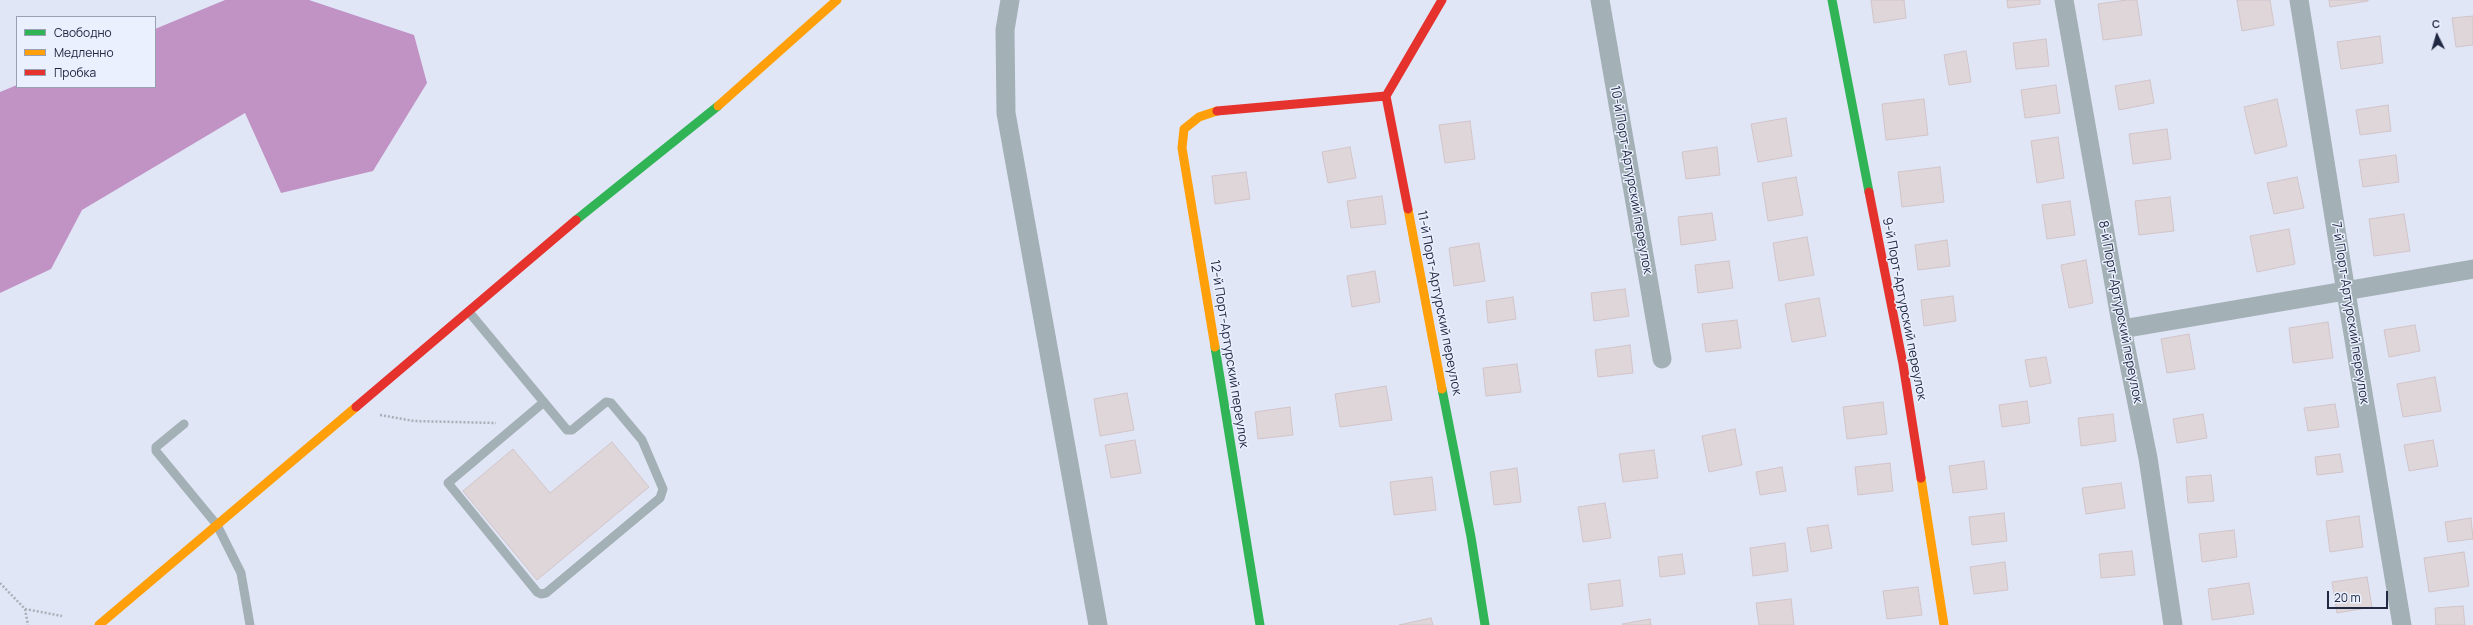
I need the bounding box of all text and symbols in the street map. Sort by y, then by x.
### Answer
legend [16,16,156,88]
north arrow [2417,16,2457,56]
text: С [2431,16,2441,31]
text: Свободно [54,24,112,41]
text: Медленно [54,44,114,61]
text: Пробка [54,64,96,81]
street label: 10-й Порт-Артурский переулок [1607,85,1655,275]
street label: 11-й Порт-Артурский переулок [1413,209,1465,397]
street label: 9-й Порт-Артурский переулок [1879,216,1929,402]
street label: 8-й Порт-Артурский переулок [2095,219,2145,405]
street label: 7-й Порт-Артурский переулок [2328,221,2372,405]
street label: 12-й Порт-Артурский переулок [1206,259,1252,449]
scale bar [2329,583,2390,609]
text: 20 m [2334,589,2361,606]

